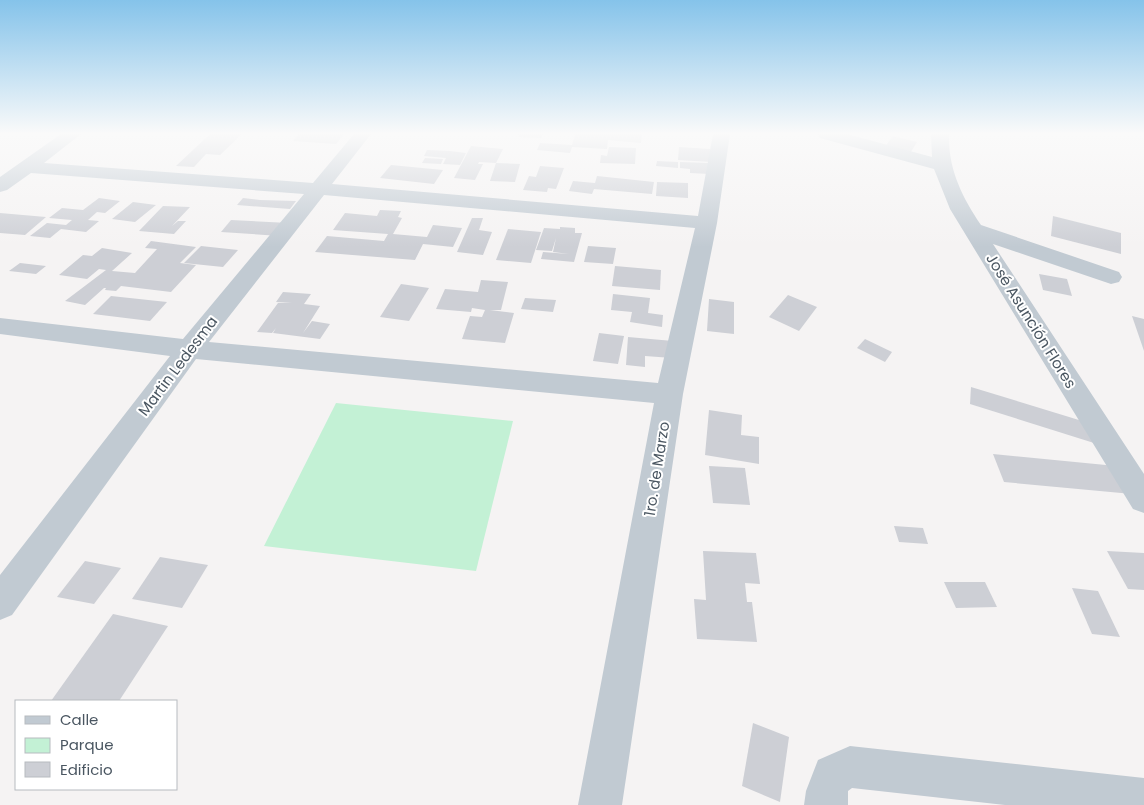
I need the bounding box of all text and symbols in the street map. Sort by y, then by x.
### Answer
street label: José Asunción Flores [981,249,1082,392]
street label: Martin Ledesma [133,311,222,420]
street label: 1ro. de Marzo [639,420,674,518]
legend [15,700,178,790]
text: Calle [60,709,98,730]
text: Parque [60,734,113,755]
text: Edificio [60,759,113,780]

